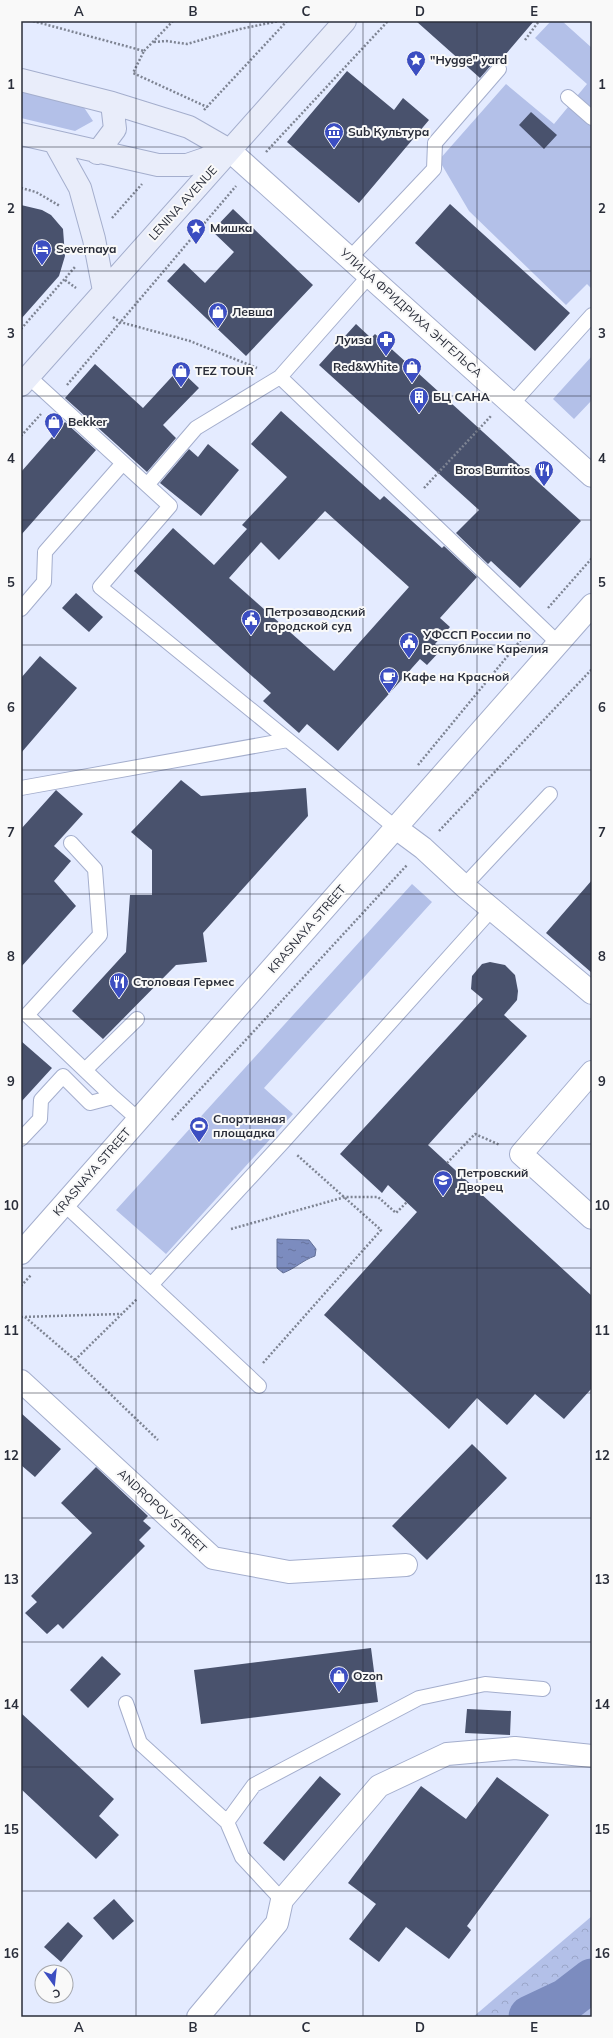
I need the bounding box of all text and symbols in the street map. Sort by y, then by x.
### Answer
text: A [74,3,84,19]
text: B [189,3,198,19]
text: C [302,3,311,19]
text: D [415,3,425,19]
text: E [530,3,538,19]
place icon: "Hygge" yard [405,49,427,77]
place label: "Hygge" yard [430,52,507,67]
text: 1 [7,76,15,92]
text: 1 [598,76,606,92]
museum icon: Sub Культура [323,121,345,149]
place label: Sub Культура [348,124,429,139]
street label: LENINA AVENUE [145,162,220,243]
text: 2 [7,200,15,216]
text: 2 [598,200,606,216]
place icon: Мишка [185,217,207,245]
place label: Мишка [210,220,252,235]
hotel icon: Severnaya [31,238,53,266]
place label: Severnaya [56,241,116,256]
street label: УЛИЦА ФРИДРИХА ЭНГЕЛЬСА [336,244,486,381]
shop icon: Левша [207,301,229,329]
place label: Левша [232,304,273,319]
text: 3 [7,325,15,341]
text: 3 [598,325,606,341]
pharmacy icon: Луиза [375,329,397,357]
place label: Луиза [335,332,372,347]
shop icon: Red&White [401,356,423,384]
place label: Red&White [333,359,398,374]
shop icon: TEZ TOUR [170,360,192,388]
place label: TEZ TOUR [195,363,254,378]
building icon: БЦ САНА [408,386,430,414]
place label: БЦ САНА [433,389,490,404]
shop icon: Bekker [43,411,65,439]
place label: Bekker [68,414,108,429]
text: 4 [7,450,15,466]
text: 4 [598,450,606,466]
restaurant icon: Bros Burritos [533,459,555,487]
place label: Bros Burritos [455,462,530,477]
text: 5 [7,574,15,590]
text: 5 [598,574,606,590]
place label: Петрозаводский городской суд [265,604,365,633]
public building icon: Петрозаводский городской суд [240,608,262,636]
place label: УФССП России по Республике Карелия [422,627,548,656]
public building icon: УФССП России по Республике Карелия [398,631,420,659]
cafe icon: Кафе на Красной [378,666,400,694]
place label: Кафе на Красной [403,669,509,684]
text: 6 [7,699,15,715]
text: 6 [598,699,606,715]
text: 7 [7,824,15,840]
text: 7 [598,824,606,840]
street label: KRASNAYA STREET [264,881,349,976]
text: 8 [7,948,15,964]
text: 8 [598,948,606,964]
restaurant icon: Столовая Гермес [108,971,130,999]
place label: Столовая Гермес [133,974,235,989]
text: 9 [7,1073,15,1089]
text: 9 [598,1073,606,1089]
place label: Спортивная площадка [213,1111,285,1140]
sports icon: Спортивная площадка [188,1115,210,1143]
street label: KRASNAYA STREET [49,1124,134,1219]
place label: Петровский Дворец [457,1165,528,1194]
school or university icon: Петровский Дворец [432,1169,454,1197]
text: 10 [3,1197,19,1213]
text: 10 [594,1197,610,1213]
text: 11 [3,1322,19,1338]
text: 11 [594,1322,610,1338]
text: 12 [3,1447,19,1463]
text: 12 [594,1447,610,1463]
street label: ANDROPOV STREET [115,1465,211,1556]
text: 13 [3,1571,19,1587]
text: 13 [594,1571,610,1587]
shop icon: Ozon [328,1665,350,1693]
place label: Ozon [353,1668,383,1683]
text: 14 [3,1696,19,1712]
text: 14 [594,1696,610,1712]
text: 15 [3,1821,19,1837]
text: 15 [594,1821,610,1837]
text: 16 [3,1945,19,1961]
text: 16 [594,1945,610,1961]
north arrow [34,1964,74,2004]
text: С [51,1986,62,2002]
text: A [74,2019,84,2035]
text: B [189,2019,198,2035]
text: C [302,2019,311,2035]
text: D [415,2019,425,2035]
text: E [530,2019,538,2035]

